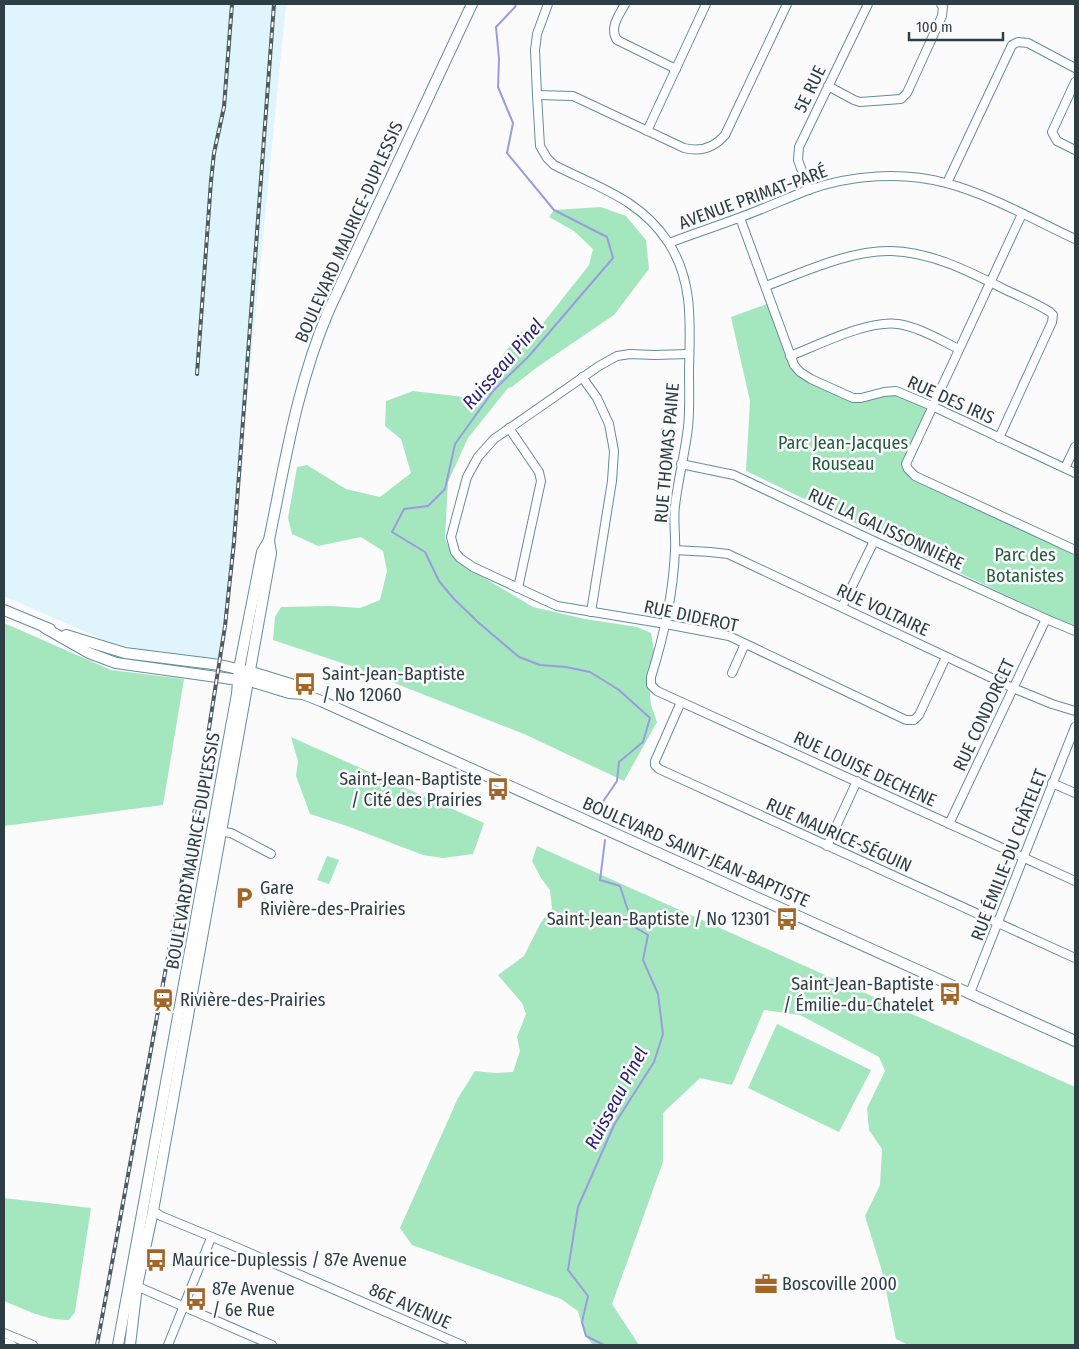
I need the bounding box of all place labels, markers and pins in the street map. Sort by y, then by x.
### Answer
place label: Saint-Jean-Baptiste / No 12060 [322,663,465,706]
bus stop icon: Saint-Jean-Baptiste / No 12060 [292,671,318,697]
place label: Saint-Jean-Baptiste / Cité des Prairies [339,768,482,811]
bus stop icon: Saint-Jean-Baptiste / Cité des Prairies [485,776,511,802]
place label: Gare Rivière-des-Prairies [260,877,406,920]
parking icon: Gare Rivière-des-Prairies [231,885,257,911]
bus stop icon: Saint-Jean-Baptiste / No 12301 [774,906,800,932]
place label: Saint-Jean-Baptiste / No 12301 [547,908,770,930]
place label: Saint-Jean-Baptiste / Émilie-du-Chatelet [783,973,934,1016]
bus stop icon: Saint-Jean-Baptiste / Émilie-du-Chatelet [937,981,963,1007]
station icon: Rivière-des-Prairies [150,987,176,1013]
place label: Rivière-des-Prairies [180,989,326,1011]
bus stop icon: Maurice-Duplessis / 87e Avenue [143,1247,169,1273]
place label: Maurice-Duplessis / 87e Avenue [172,1249,407,1271]
office icon: Boscoville 2000 [753,1271,779,1297]
place label: Boscoville 2000 [782,1273,897,1295]
place label: 87e Avenue / 6e Rue [212,1278,295,1321]
bus stop icon: 87e Avenue / 6e Rue [183,1286,209,1312]

